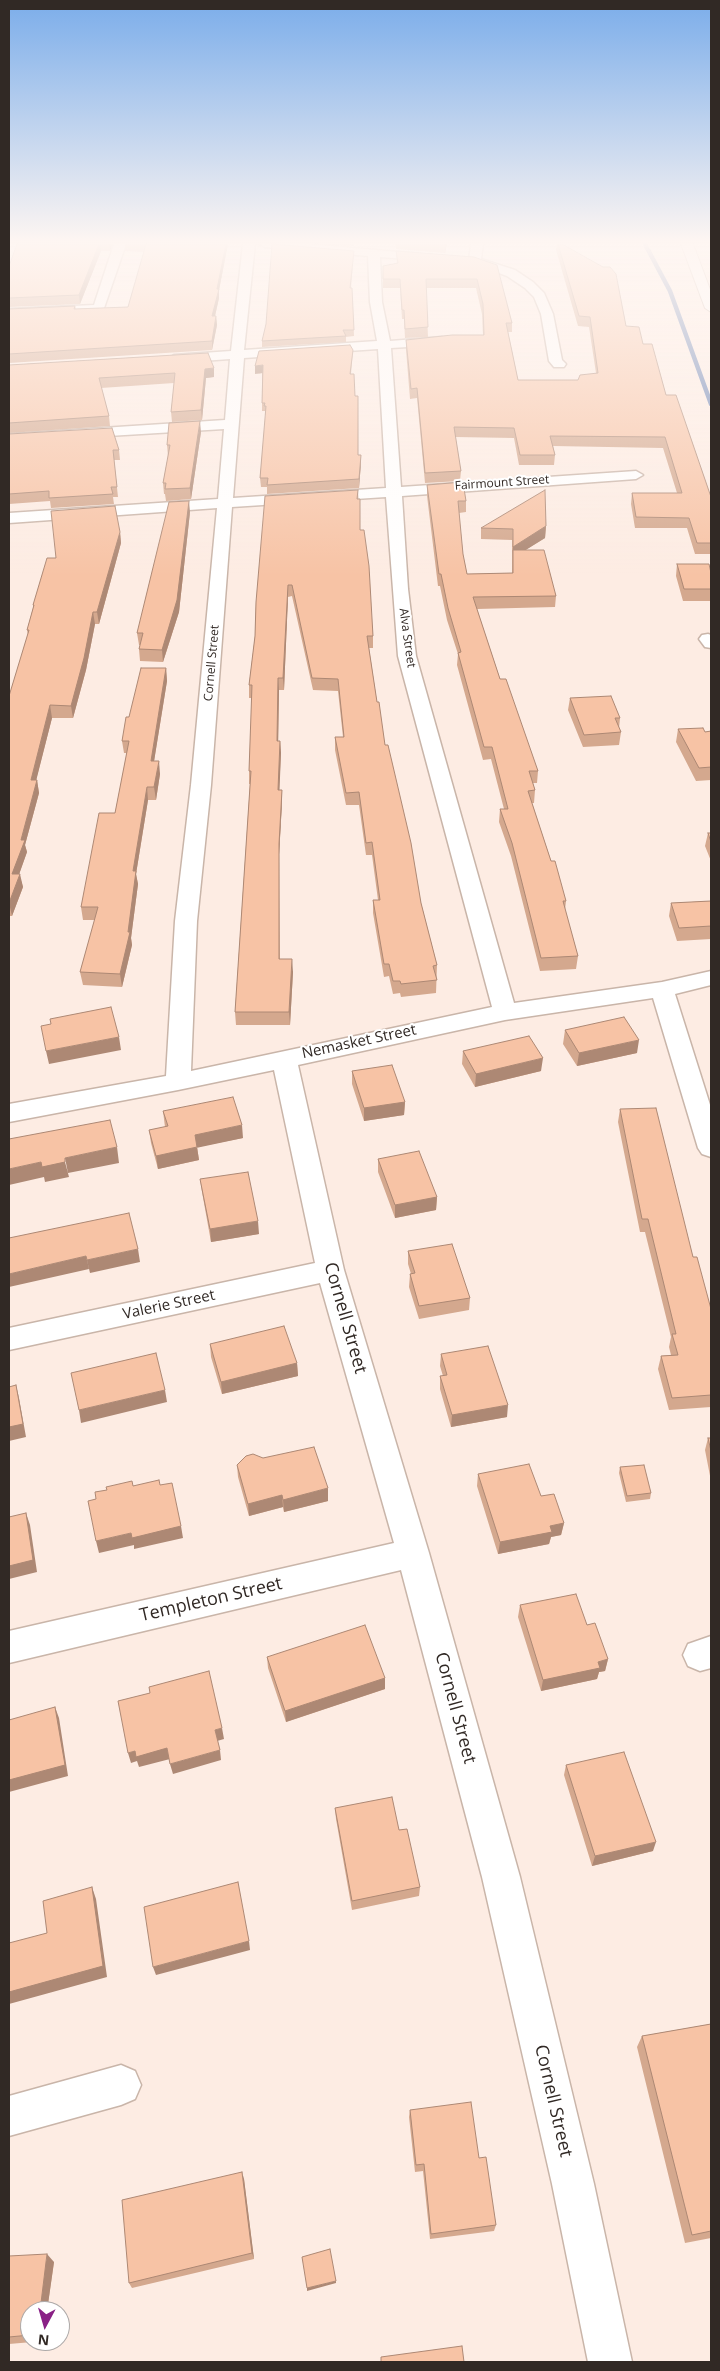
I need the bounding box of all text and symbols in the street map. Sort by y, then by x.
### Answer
street label: Fairmount Street [454,473,550,493]
street label: Alva Street [396,607,418,669]
street label: Cornell Street [201,624,223,702]
street label: Nemasket Street [300,1021,418,1063]
street label: Cornell Street [319,1260,371,1376]
street label: Valerie Street [121,1286,217,1324]
street label: Templeton Street [138,1573,284,1627]
street label: Cornell Street [430,1650,480,1766]
street label: Cornell Street [530,2043,576,2159]
north arrow [20,2301,70,2351]
text: N [37,2330,50,2350]

